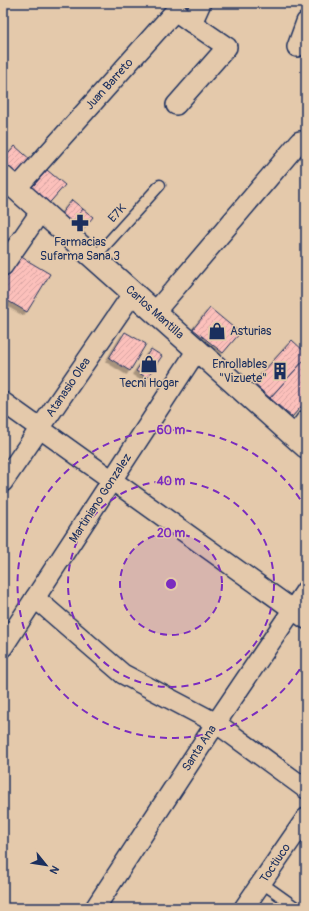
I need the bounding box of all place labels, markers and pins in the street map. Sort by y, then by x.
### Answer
pharmacy icon: Farmacias Sufarma Sana 3 [70,213,90,233]
place label: Farmacias Sufarma Sana 3 [40,235,120,264]
shop icon: Asturias [207,321,227,341]
place label: Asturias [230,324,272,339]
shop icon: Tecni Hogar [139,354,159,374]
place label: Enrollables "Vizuete" [212,357,268,386]
building icon: Enrollables "Vizuete" [270,361,290,381]
place label: Tecni Hogar [119,376,179,391]
centre of rings [164,577,178,591]

